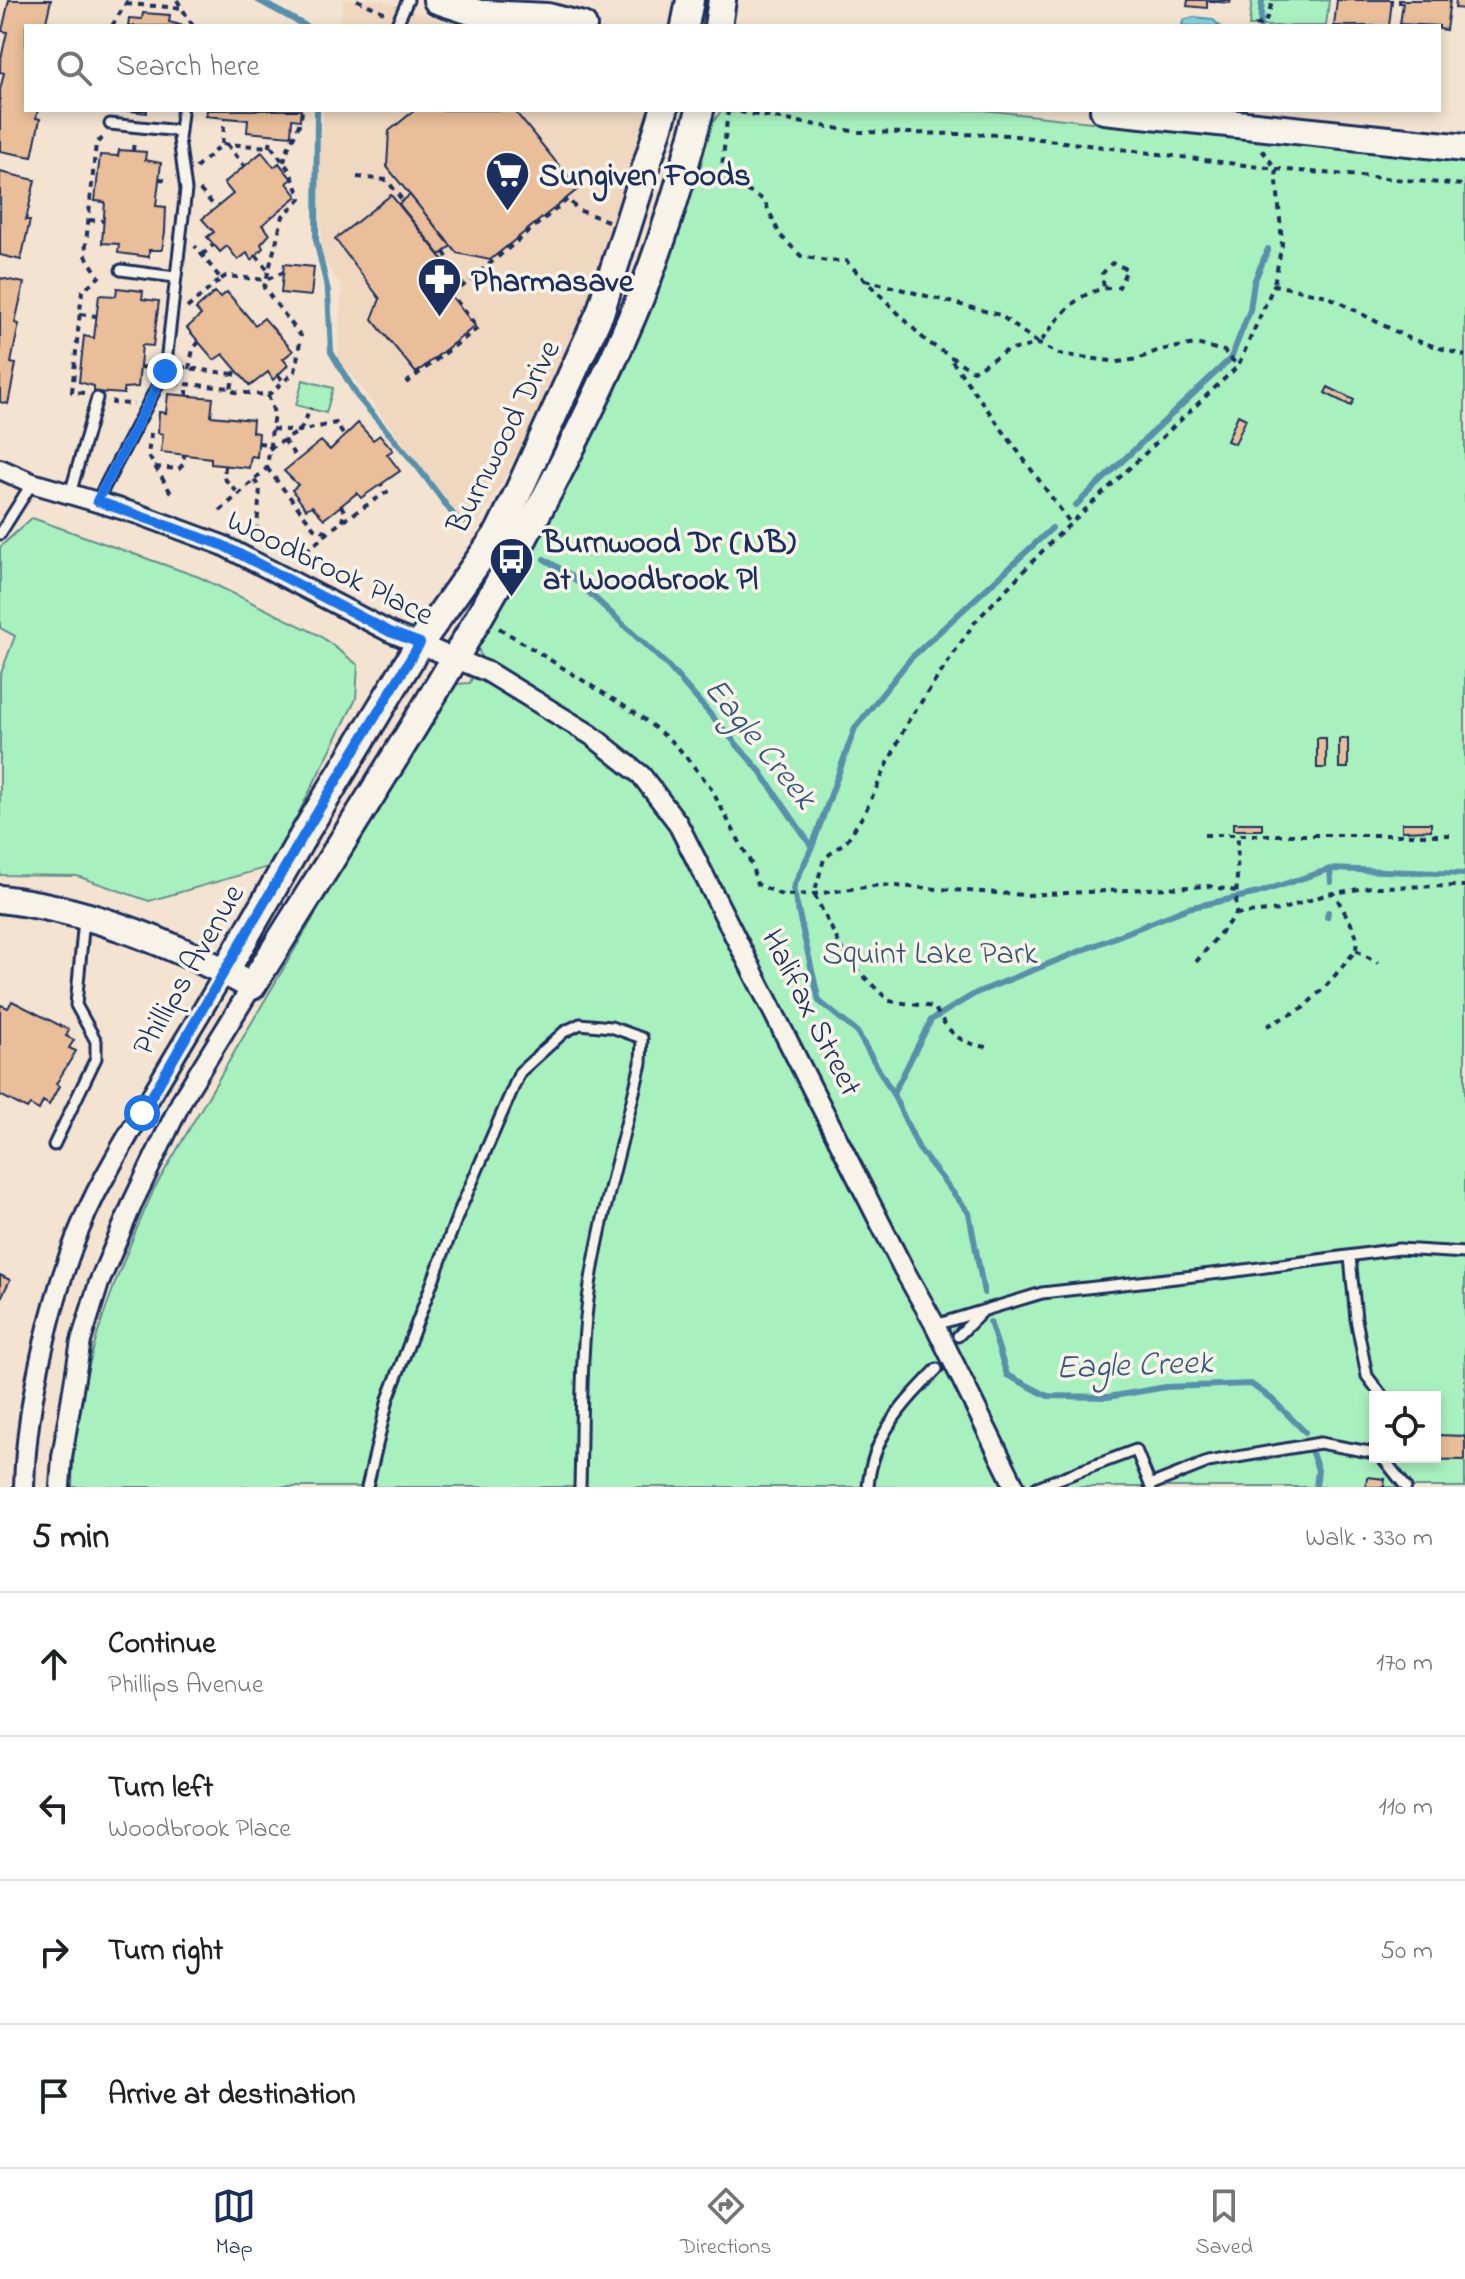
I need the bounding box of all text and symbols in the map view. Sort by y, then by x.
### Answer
search box [24,24,1441,112]
icon: search [52,46,96,90]
text: Search here [116,46,260,90]
supermarket icon: Sungiven Foods [484,150,532,213]
place label: Sungiven Foods [539,154,751,202]
pharmacy icon: Pharmasave [416,256,464,319]
place label: Pharmasave [471,260,635,307]
street label: Burnwood Drive [436,332,575,544]
route end [147,353,183,389]
street label: Woodbrook Place [218,499,441,640]
place label: Burnwood Dr (NB) at Woodbrook Pl [541,521,796,605]
bus stop icon: Burnwood Dr (NB) at Woodbrook Pl [488,535,536,598]
water label: Eagle Creek [690,668,829,823]
street label: Phillips Avenue [122,876,259,1065]
street label: Halifax Street [748,922,872,1106]
park label: Squint Lake Park [822,932,1039,979]
route start [124,1095,160,1131]
water label: Eagle Creek [1055,1339,1216,1395]
map controls [1369,1391,1441,1463]
button: locate [1369,1391,1441,1463]
text: 5 min [32,1514,109,1564]
text: Walk · 330 m [1305,1520,1433,1558]
text: Continue [108,1623,216,1667]
icon: ahead [32,1642,76,1686]
text: 170 m [1376,1645,1433,1683]
text: Phillips Avenue [108,1667,264,1705]
text: Turn left [108,1767,213,1811]
icon: left [32,1786,76,1830]
text: 110 m [1379,1789,1433,1827]
text: Woodbrook Place [108,1811,291,1849]
icon: right [32,1930,76,1974]
text: Turn right [108,1930,223,1974]
text: 50 m [1380,1933,1433,1971]
icon: arrive [32,2074,76,2118]
text: Arrive at destination [108,2074,356,2118]
tab: Map [212,2184,256,2264]
tab: Directions [680,2184,771,2264]
tab: Saved [1196,2184,1253,2264]

